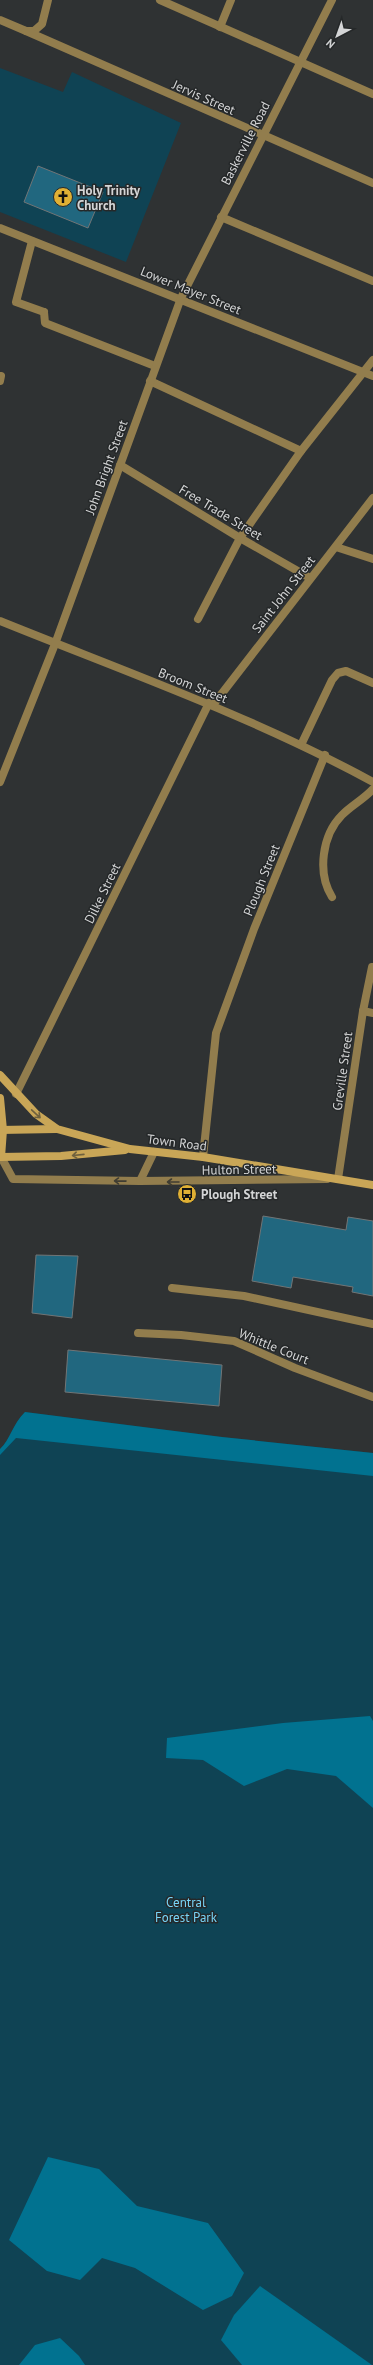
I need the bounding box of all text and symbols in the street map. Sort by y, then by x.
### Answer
north arrow [317,16,357,56]
text: N [323,36,338,51]
street label: Jervis Street [169,76,238,119]
street label: Baskerville Road [217,99,274,188]
place label: Holy Trinity Church [77,182,141,214]
church icon: Holy Trinity Church [52,186,74,208]
street label: Lower Mayer Street [138,263,244,319]
street label: John Bright Street [81,417,132,518]
street label: Free Trade Street [176,481,266,544]
street label: Saint John Street [248,552,319,636]
street label: Broom Street [156,664,230,707]
street label: Plough Street [239,841,284,919]
street label: Dilke Street [81,860,125,926]
street label: Greville Street [329,1030,357,1112]
one-way arrow [31,1109,41,1119]
street label: Town Road [146,1130,208,1155]
one-way arrow [72,1151,85,1158]
street label: Hulton Street [202,1160,277,1179]
one-way arrow [114,1177,127,1185]
one-way arrow [167,1178,180,1186]
bus stop icon: Plough Street [176,1183,198,1205]
place label: Plough Street [201,1186,278,1203]
street label: Whittle Court [236,1325,312,1368]
park label: Central Forest Park [155,1894,218,1926]

